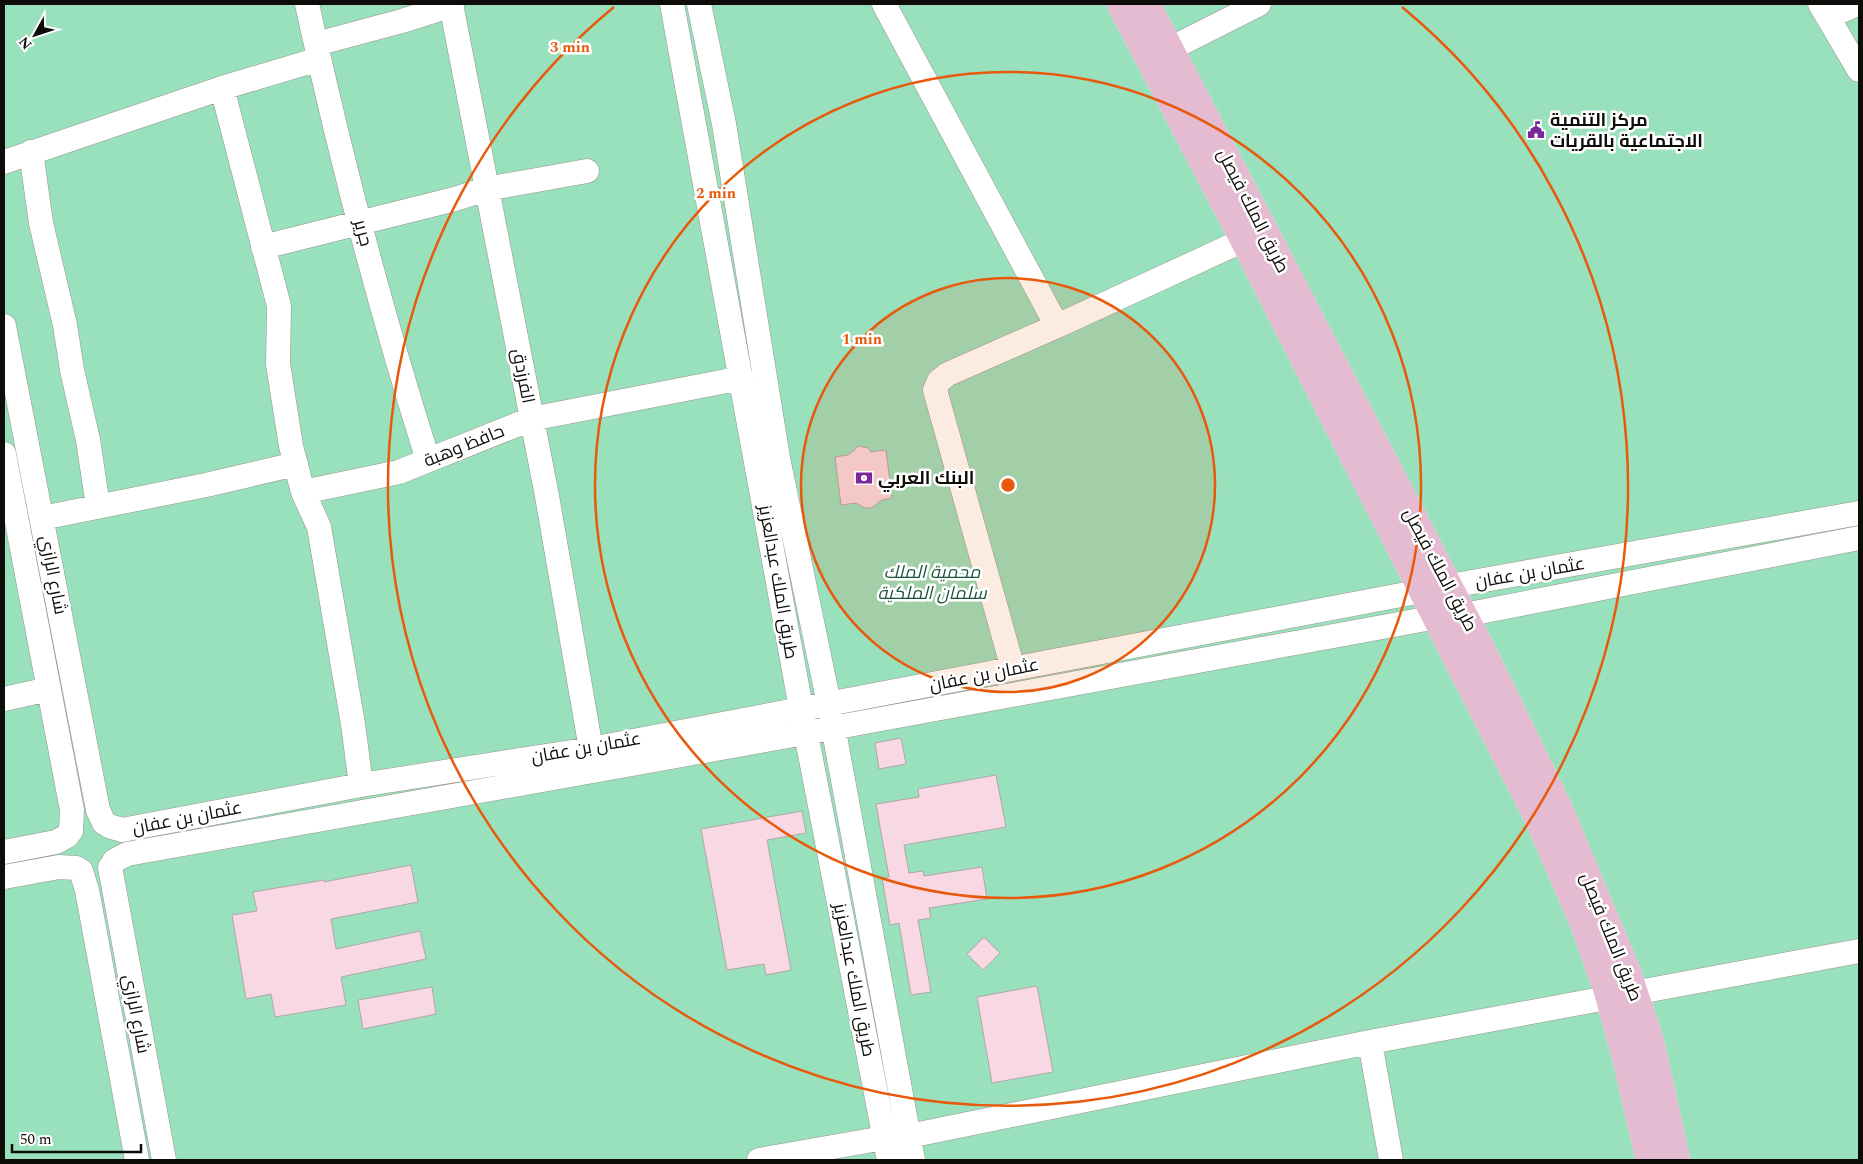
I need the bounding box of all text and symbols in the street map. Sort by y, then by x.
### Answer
north arrow [10,10,60,60]
text: N [14,32,37,54]
text: 3 min [550,36,590,59]
place label: مركز التنمية الاجتماعية بالقريات [1550,107,1703,155]
public building icon: مركز التنمية الاجتماعية بالقريات [1526,120,1546,140]
street label: طريق الملك فيصل [1210,144,1296,278]
text: 2 min [696,182,736,205]
street label: جرير [346,215,380,250]
text: 1 min [842,328,882,351]
street label: الفرزدق [504,346,542,406]
street label: حافظ وهبة [420,418,508,474]
place label: البنك العربي [878,465,974,493]
bank icon: البنك العربي [854,468,874,488]
centre of rings [999,476,1017,494]
street label: طريق الملك عبدالعزيز [751,502,805,661]
street label: طريق الملك فيصل [1396,503,1484,637]
street label: شارع الرازي [32,533,74,617]
street label: عثمان بن عفان [1473,550,1587,596]
park label: محمية الملك سلمان الملكية [877,559,988,607]
street label: عثمان بن عفان [927,651,1041,699]
street label: عثمان بن عفان [529,725,643,771]
street label: عثمان بن عفان [130,794,244,842]
street label: طريق الملك فيصل [1573,869,1649,1005]
street label: طريق الملك عبدالعزيز [826,900,882,1059]
street label: شارع الرازي [115,972,157,1056]
scale bar [12,1122,141,1154]
text: 50 m [20,1128,52,1151]

